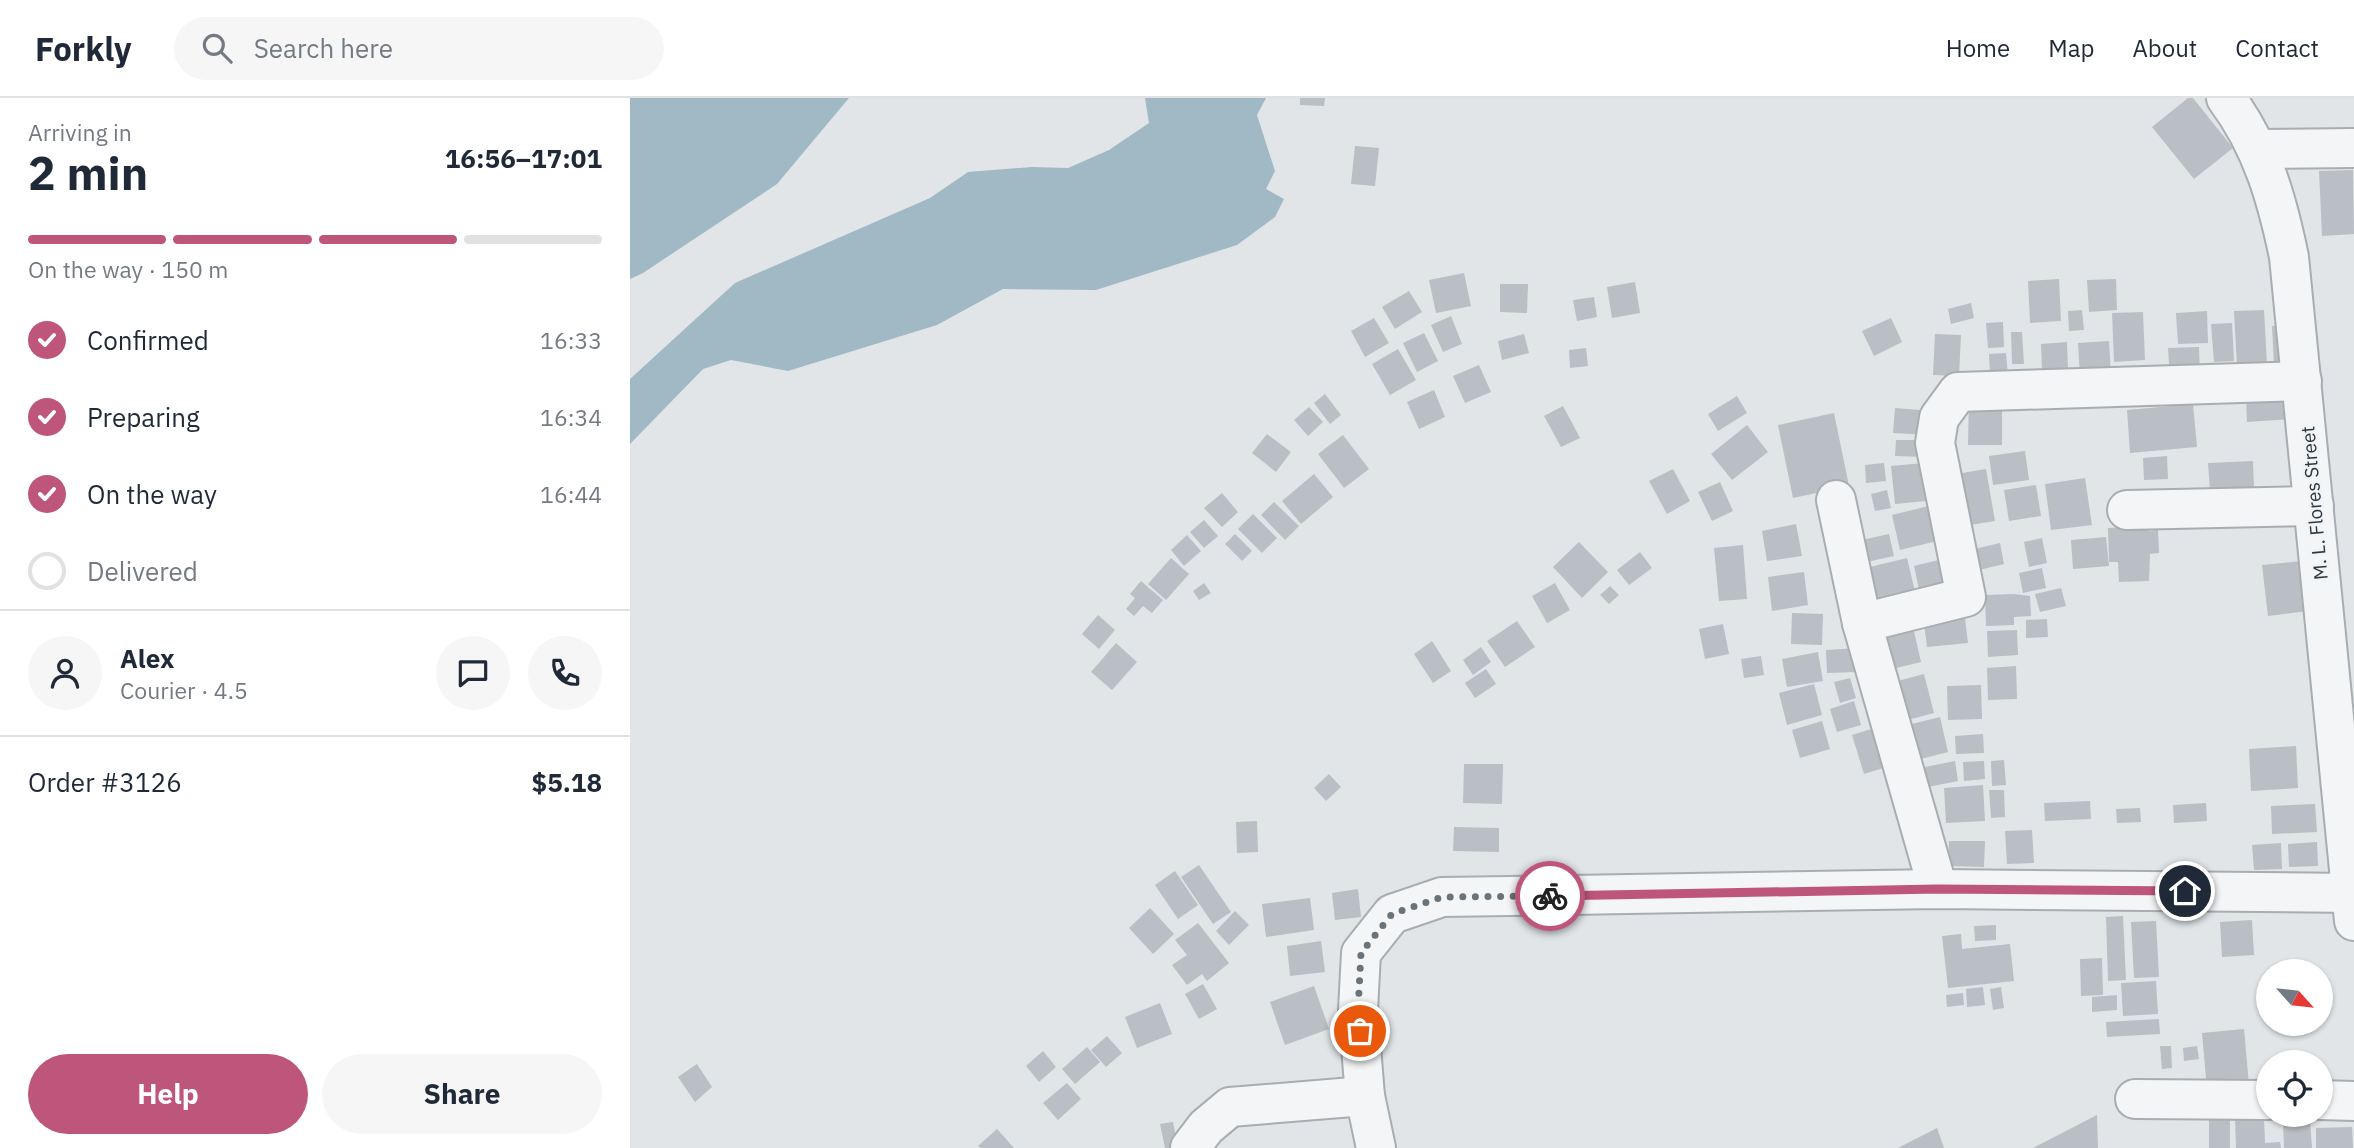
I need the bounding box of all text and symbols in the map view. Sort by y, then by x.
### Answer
search box [174,17,664,80]
text: Forkly [35,27,132,70]
icon: search [198,29,236,67]
text: Search here [254,31,393,65]
text: Home [1946,32,2010,64]
text: Map [2048,32,2094,64]
text: About [2132,32,2197,64]
text: Contact [2235,32,2319,64]
text: Arriving in [28,117,132,147]
text: 16:56–17:01 [445,141,602,175]
text: 2 min [28,143,148,203]
text: On the way · 150 m [28,254,228,284]
icon: check [28,321,66,359]
text: Confirmed [87,323,209,357]
text: 16:33 [540,325,602,355]
icon: check [28,398,66,436]
text: Preparing [87,400,200,434]
text: 16:34 [540,402,602,432]
street label: M. L. Flores Street [2295,425,2333,581]
icon: check [28,475,66,513]
text: On the way [87,477,217,511]
text: 16:44 [540,479,602,509]
text: Delivered [87,554,198,588]
button: person [28,636,102,710]
button: chat [436,636,510,710]
button: phone [528,636,602,710]
text: Alex [120,641,174,675]
text: Courier · 4.5 [120,675,248,705]
text: Order #3126 [28,765,182,799]
text: $5.18 [532,765,602,799]
courier [1515,861,1585,931]
pin [2155,861,2215,921]
icon: home [2166,872,2204,910]
icon: bike [1531,877,1569,915]
north arrow [2256,959,2333,1036]
map controls [2256,959,2333,1127]
pin [1330,1001,1390,1061]
icon: bag [1341,1012,1379,1050]
button: locate [2256,1050,2333,1127]
button: Help [28,1054,308,1134]
button: Share [322,1054,602,1134]

